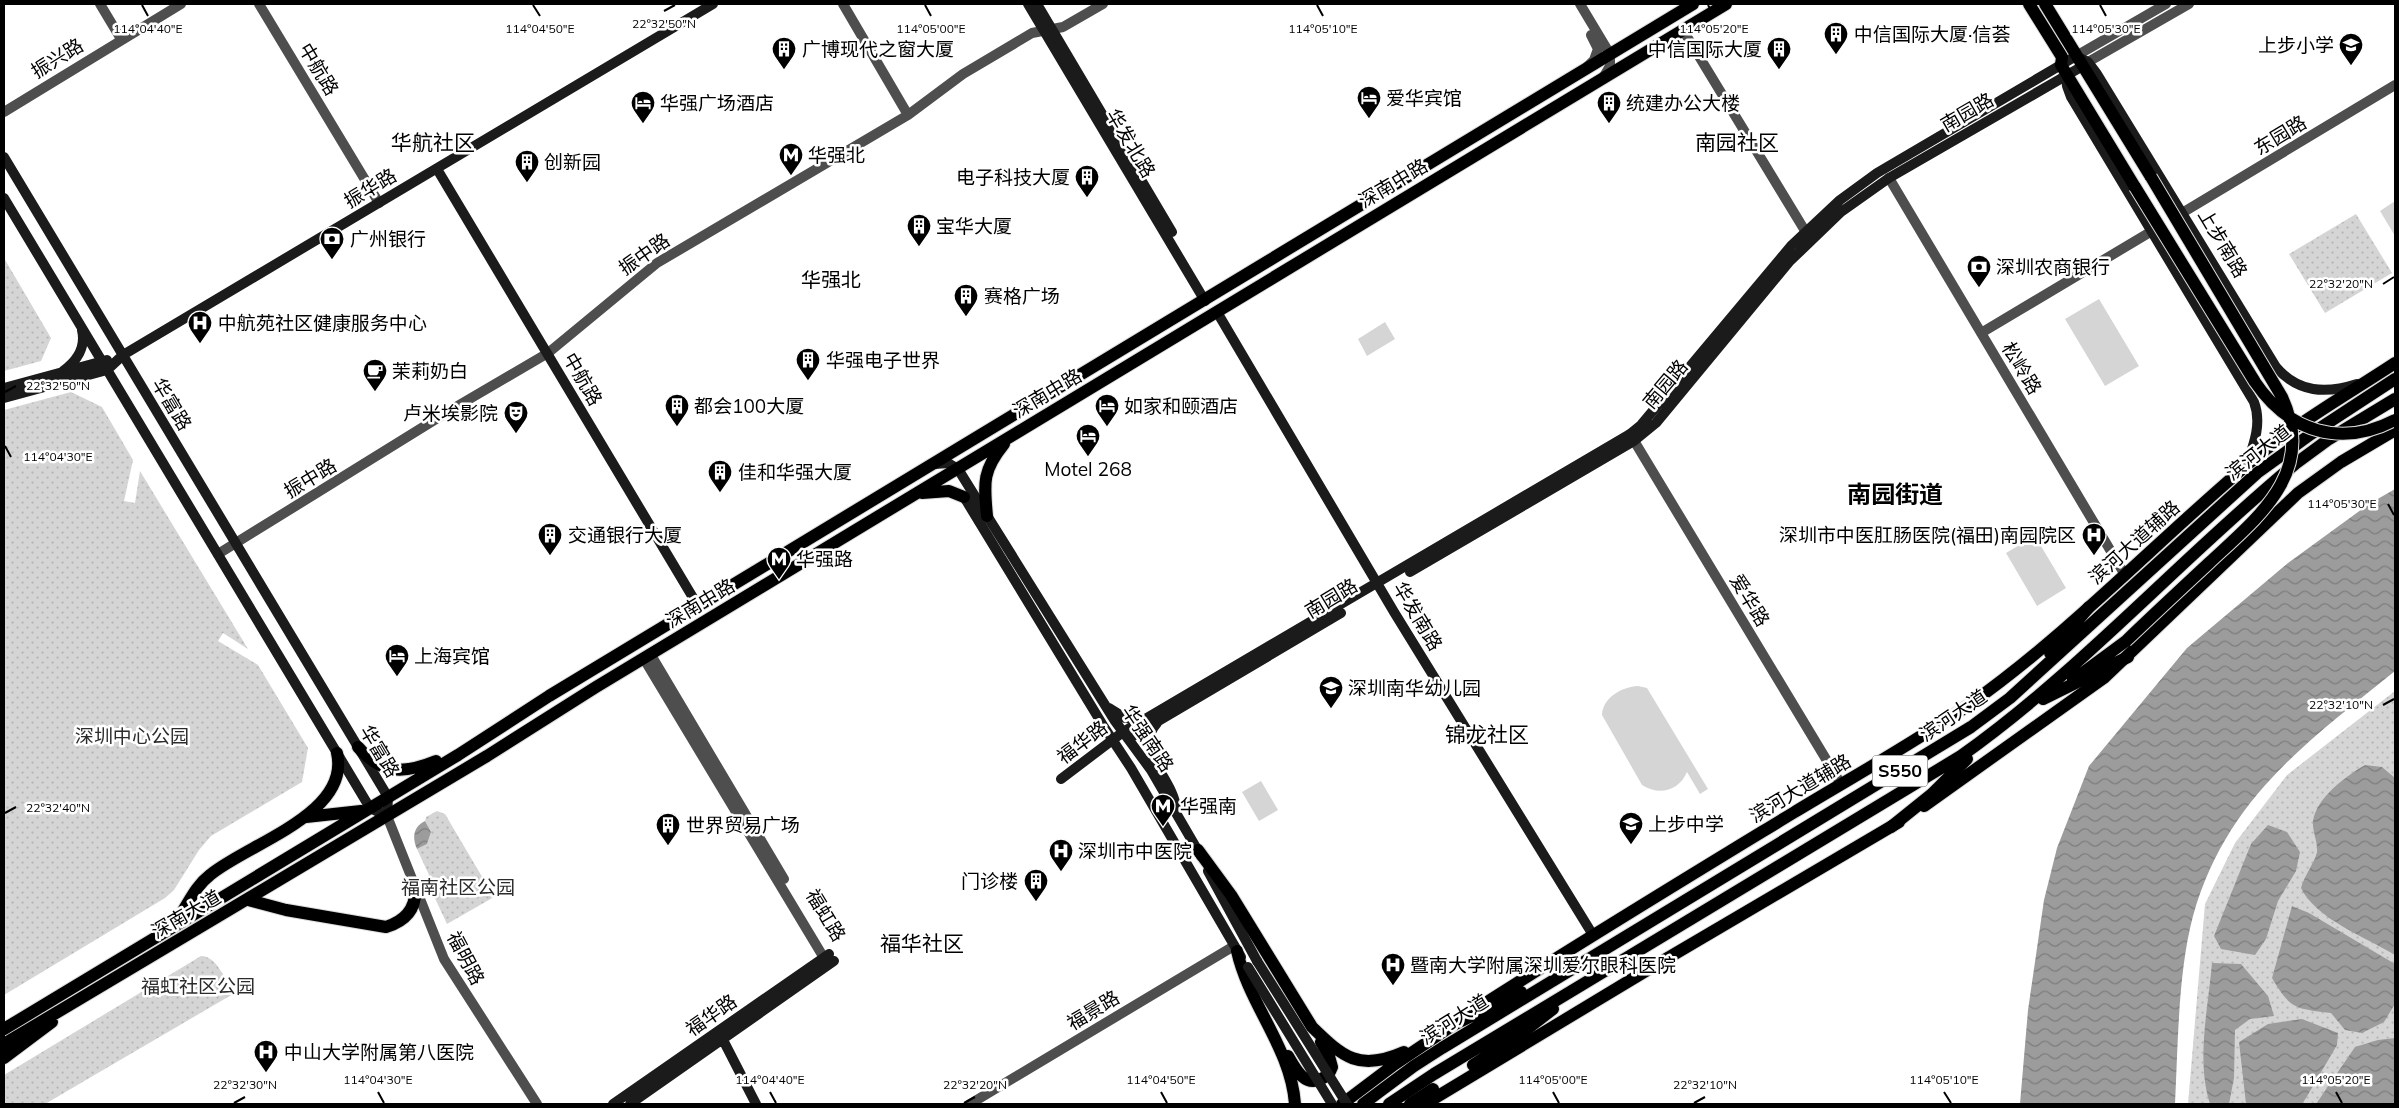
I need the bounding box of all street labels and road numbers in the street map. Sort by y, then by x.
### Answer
street label: 振兴路 [26,33,88,83]
street label: 中航路 [294,38,344,100]
street label: 南园路 [1936,87,1998,137]
street label: 华发北路 [1101,104,1161,182]
street label: 东园路 [2249,110,2311,160]
street label: 深南中路 [1354,153,1432,213]
street label: 振华路 [339,163,401,213]
street label: 上步南路 [2193,204,2253,282]
street label: 振中路 [614,228,674,280]
street label: 松岭路 [1997,337,2047,399]
street label: 中航路 [558,348,608,410]
street label: 南园路 [1637,354,1693,414]
street label: 深南中路 [1008,363,1086,423]
street label: 华富路 [147,373,197,435]
street label: 滨河大道 [2221,419,2295,485]
street label: 振中路 [279,453,341,503]
street label: 滨河大道辅路 [2084,495,2184,589]
street label: 爱华路 [1725,569,1775,631]
street label: 深南中路 [661,573,739,633]
street label: 南园路 [1300,573,1362,623]
street label: 华发南路 [1388,577,1448,655]
street label: 滨河大道 [1915,684,1991,746]
street label: 华强南路 [1117,700,1179,776]
street label: 福华路 [1052,715,1112,769]
street label: 华富路 [355,720,405,782]
street label: 滨河大道辅路 [1745,748,1855,828]
road number: S550 [1872,756,1928,786]
street label: 福虹路 [801,884,851,946]
street label: 深南大道 [147,885,225,943]
street label: 福明路 [442,927,490,989]
street label: 福景路 [1062,985,1124,1035]
street label: 福华路 [681,989,741,1041]
street label: 滨河大道 [1415,989,1493,1049]

